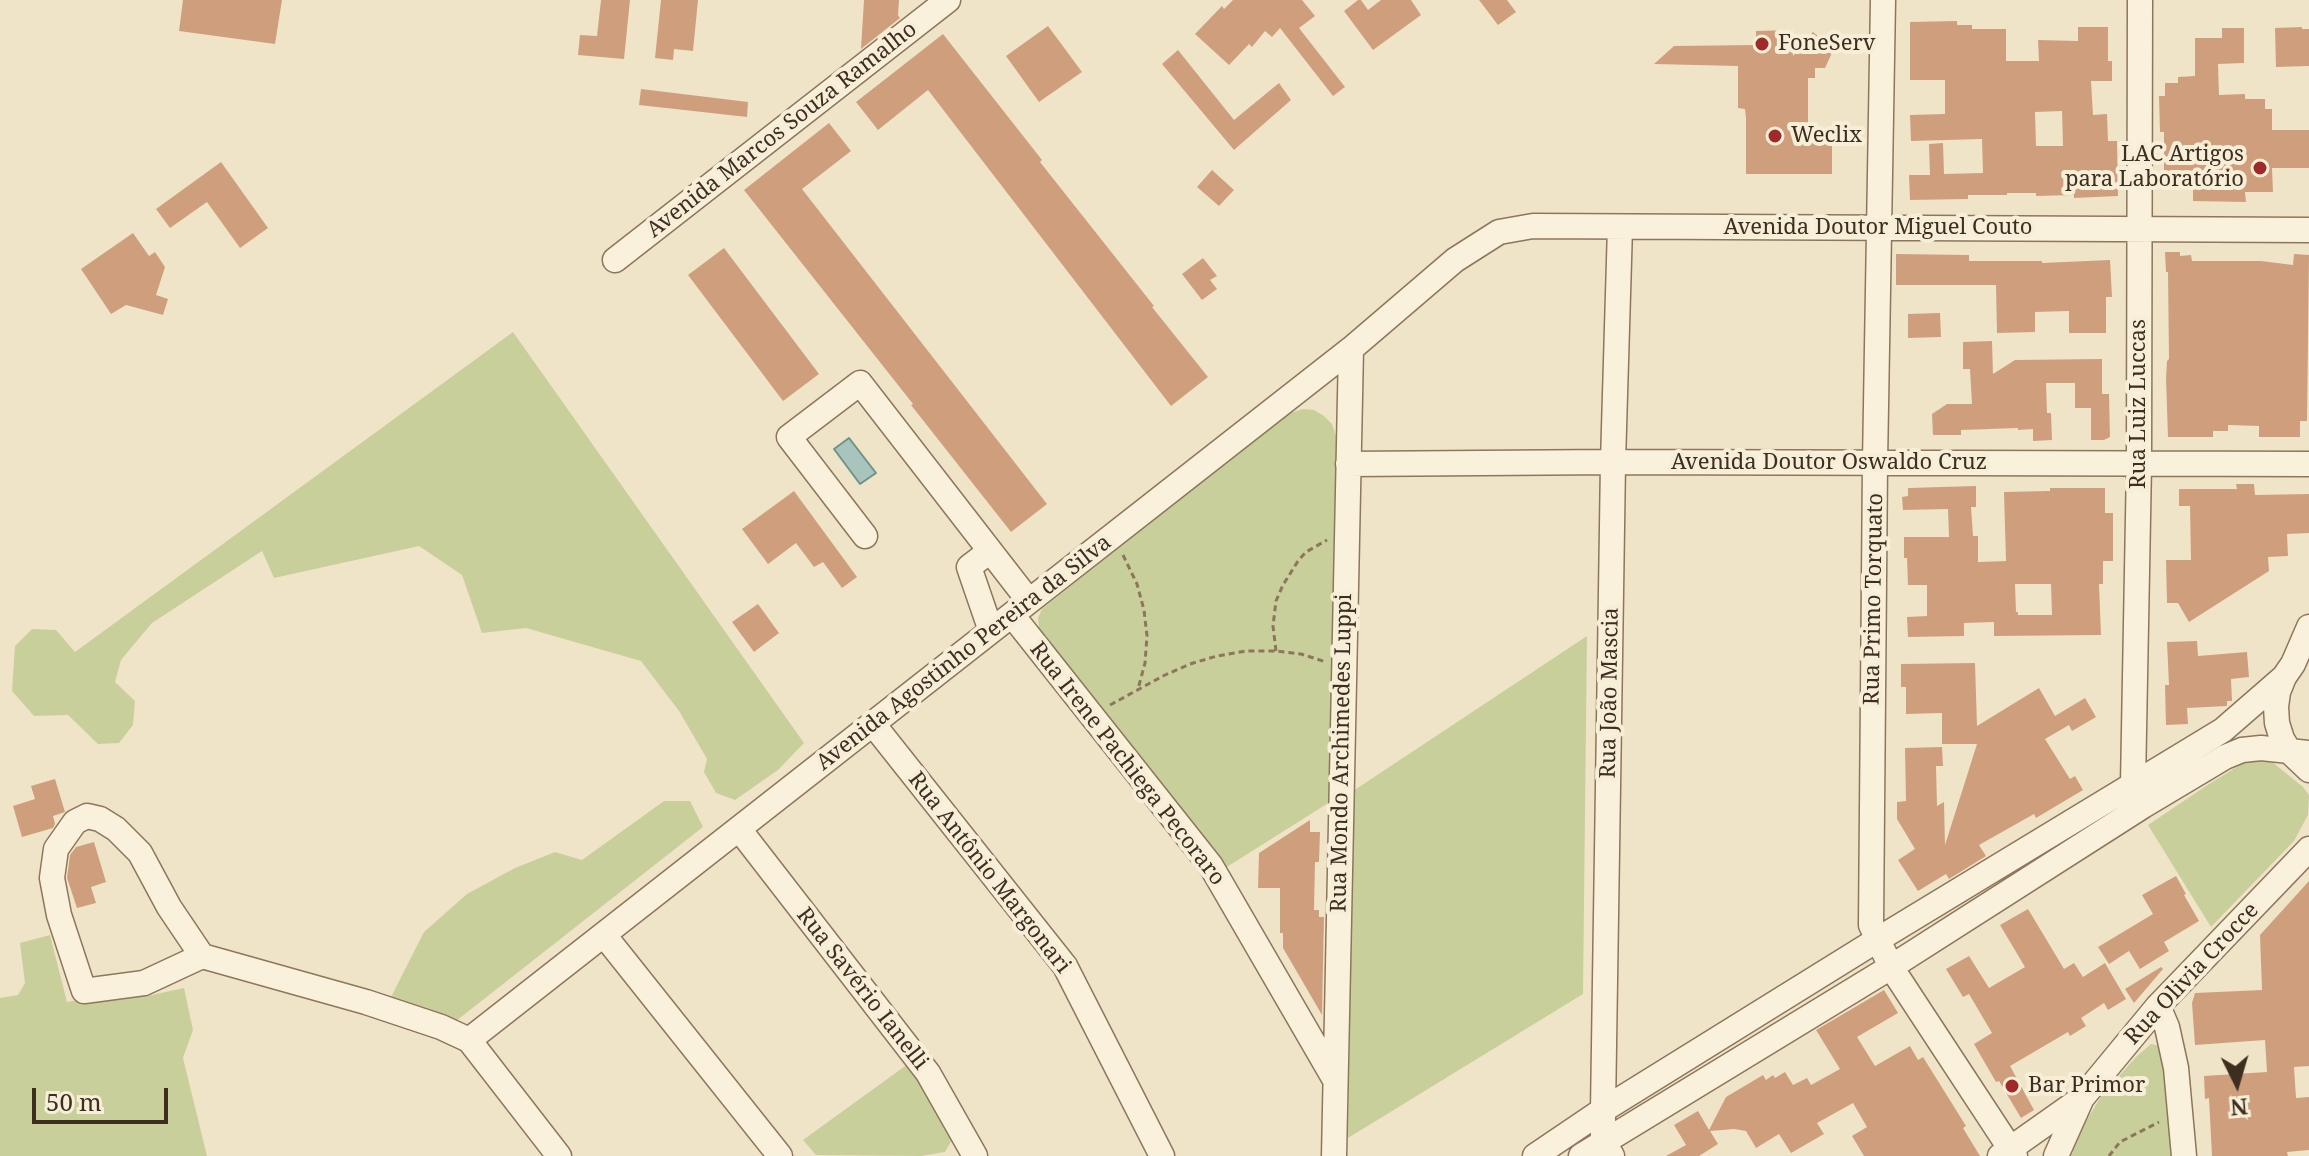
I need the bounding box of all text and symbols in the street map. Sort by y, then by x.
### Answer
street label: Avenida Marcos Souza Ramalho [642,16,922,244]
place label: FoneServ [1778,31,1876,57]
marker: FoneServ [1753,35,1771,53]
place label: Weclix [1791,123,1862,149]
marker: Weclix [1766,127,1784,145]
place label: LAC Artigos para Laboratório [2065,142,2244,194]
marker: LAC Artigos para Laboratório [2251,159,2269,177]
street label: Avenida Doutor Miguel Couto [1723,215,2033,241]
street label: Rua Luiz Luccas [2126,319,2152,489]
street label: Avenida Doutor Oswaldo Cruz [1671,450,1987,476]
street label: Rua Primo Torquato [1859,493,1889,705]
street label: Avenida Agostinho Pereira da Silva [811,530,1117,776]
street label: Rua Mondo Archimedes Luppi [1326,593,1358,913]
street label: Rua João Mascia [1595,607,1625,779]
street label: Rua Irene Pachiega Pecoraro [1024,637,1230,891]
street label: Rua Antônio Margonari [902,767,1076,979]
street label: Rua Olivia Crocce [2119,898,2265,1050]
street label: Rua Savério Ianelli [791,903,933,1075]
north arrow [2197,1044,2277,1124]
scale bar [36,1072,172,1122]
place label: Bar Primor [2028,1073,2145,1099]
marker: Bar Primor [2003,1077,2021,1095]
text: 50 m [46,1085,102,1118]
text: N [2229,1092,2249,1124]

